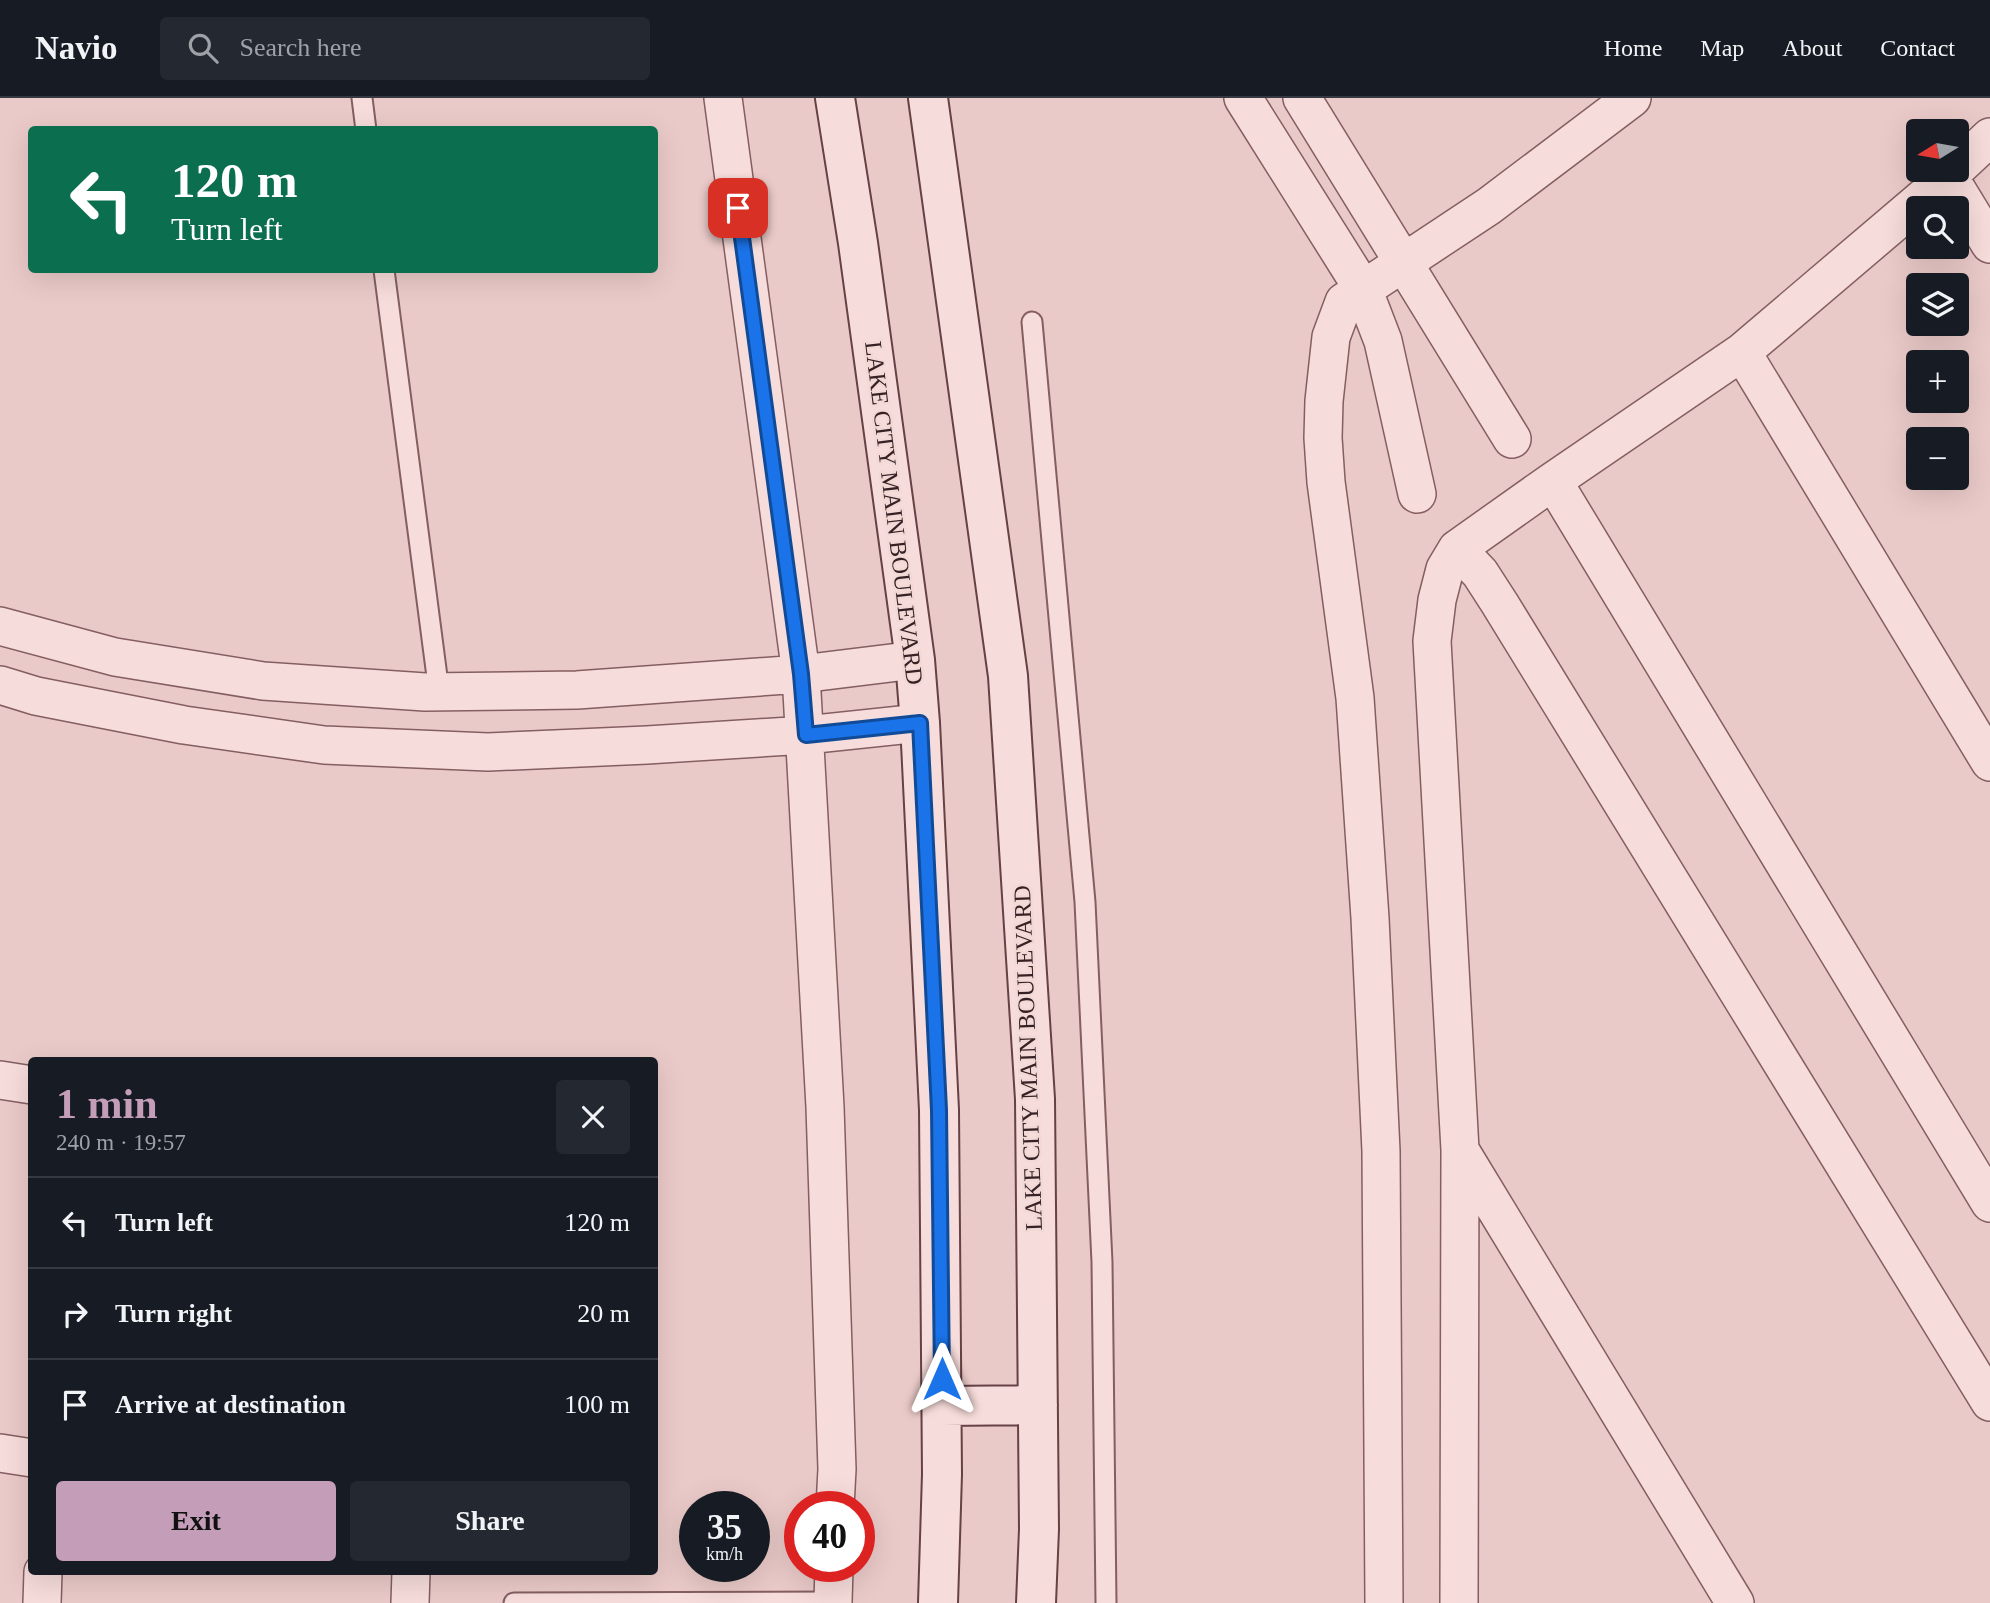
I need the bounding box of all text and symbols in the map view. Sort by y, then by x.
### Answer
search box [160,17,650,80]
icon: search [184,29,222,67]
text: Navio [35,30,118,66]
text: Search here [240,33,361,62]
text: Home [1604,35,1662,61]
text: Map [1700,35,1744,61]
text: About [1782,35,1842,61]
text: Contact [1880,35,1955,61]
north arrow [1906,119,1969,182]
map controls [1906,119,1969,490]
text: 120 m [171,153,298,208]
icon: left [56,154,147,245]
pin [708,178,768,238]
icon: arrive [719,189,757,227]
button: search [1906,196,1969,259]
text: Turn left [171,211,283,247]
button: layers [1906,273,1969,336]
street label: LAKE CITY MAIN BOULEVARD [860,340,928,686]
button: + [1906,350,1969,413]
button: − [1906,427,1969,490]
street label: LAKE CITY MAIN BOULEVARD [1009,885,1047,1231]
button: close [556,1080,630,1154]
text: 1 min [56,1081,158,1127]
text: 240 m · 19:57 [56,1130,186,1155]
icon: left [56,1204,94,1242]
text: Turn left [115,1208,213,1237]
text: 120 m [564,1208,630,1237]
icon: right [56,1295,94,1333]
text: Turn right [115,1299,232,1328]
text: 20 m [577,1299,630,1328]
position arrow [905,1342,979,1416]
icon: arrive [56,1386,94,1424]
text: Arrive at destination [115,1390,346,1419]
text: 100 m [564,1390,630,1419]
button: Exit [56,1481,336,1561]
button: Share [350,1481,630,1561]
speed limit sign: 40 [784,1491,875,1582]
text: 35 [707,1508,742,1547]
text: km/h [706,1544,743,1564]

